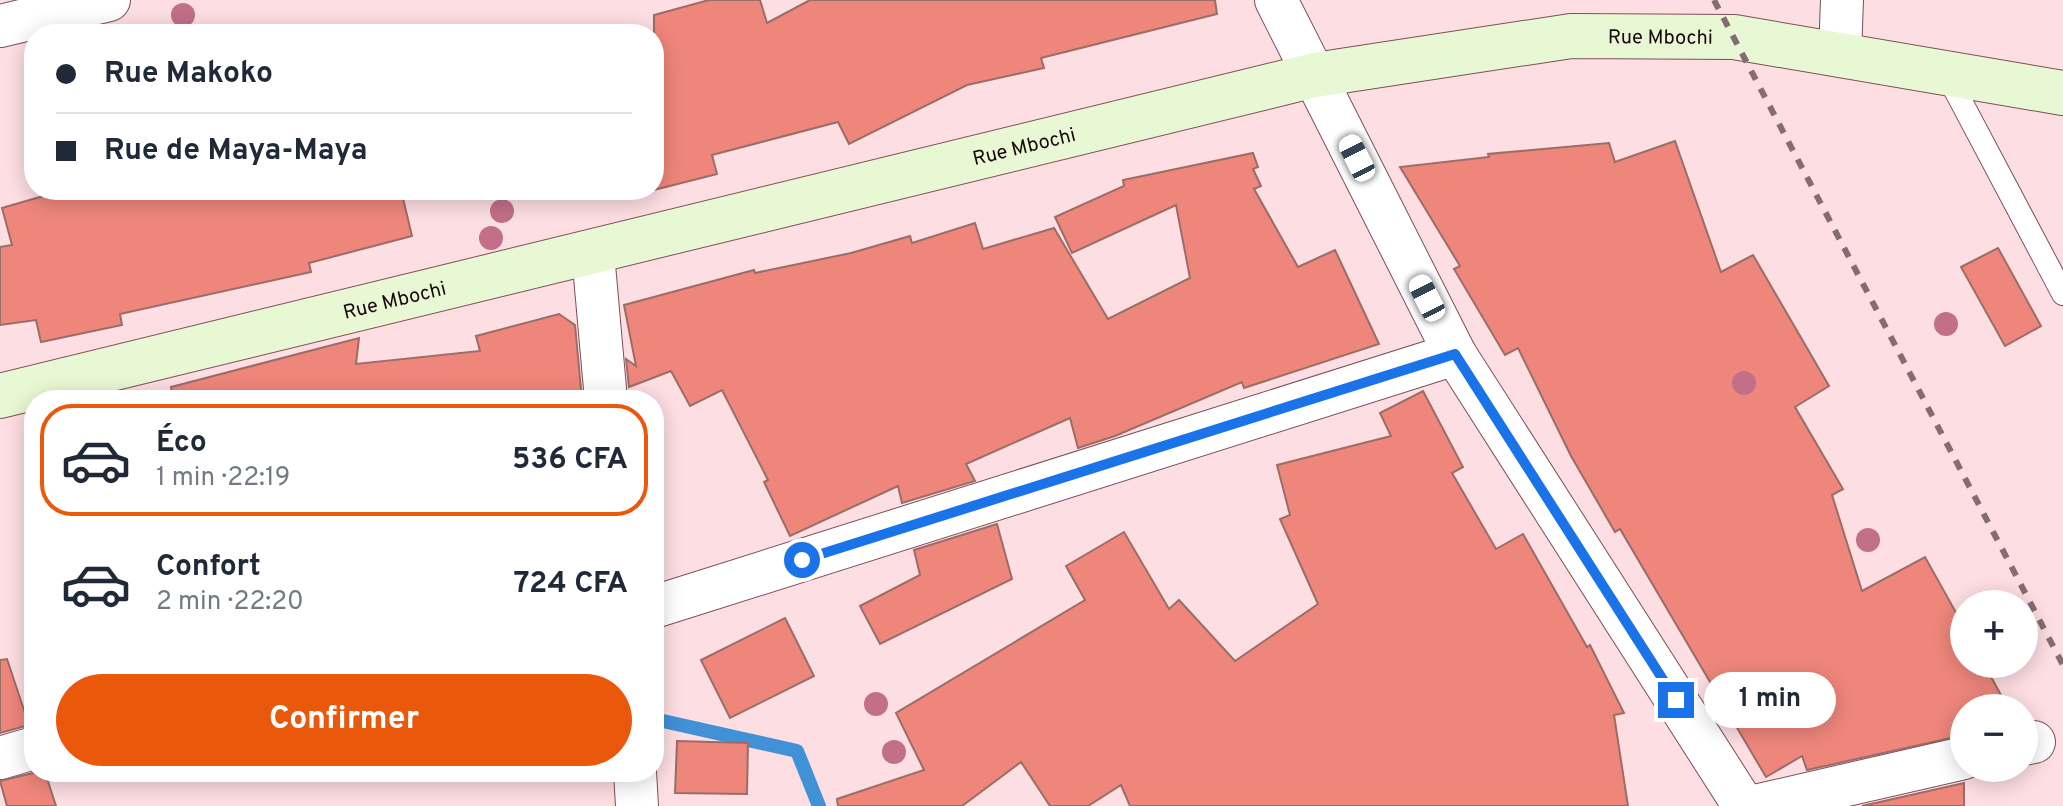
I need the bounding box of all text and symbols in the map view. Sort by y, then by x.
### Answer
street label: Rue Mbochi [1608,25,1713,52]
text: Rue Makoko [104,56,273,93]
street label: Rue Mbochi [970,123,1079,173]
car [1335,131,1379,185]
text: Rue de Maya-Maya [104,133,367,170]
car [1405,271,1449,325]
street label: Rue Mbochi [341,277,449,327]
icon: car [60,424,132,496]
text: Éco [156,425,207,462]
text: 536 CFA [512,442,628,479]
text: 1 min · 22:19 [156,462,290,495]
route start [784,542,820,578]
icon: car [60,548,132,620]
text: Confort [156,549,261,586]
text: 724 CFA [513,566,628,603]
text: 2 min · 22:20 [156,586,304,619]
map controls [1950,590,2038,782]
button: + [1950,590,2038,678]
callout: 1 min [1704,672,1836,728]
button: Confirmer [56,674,632,766]
route end [1658,682,1694,718]
text: 1 min [1739,683,1801,716]
button: − [1950,694,2038,782]

